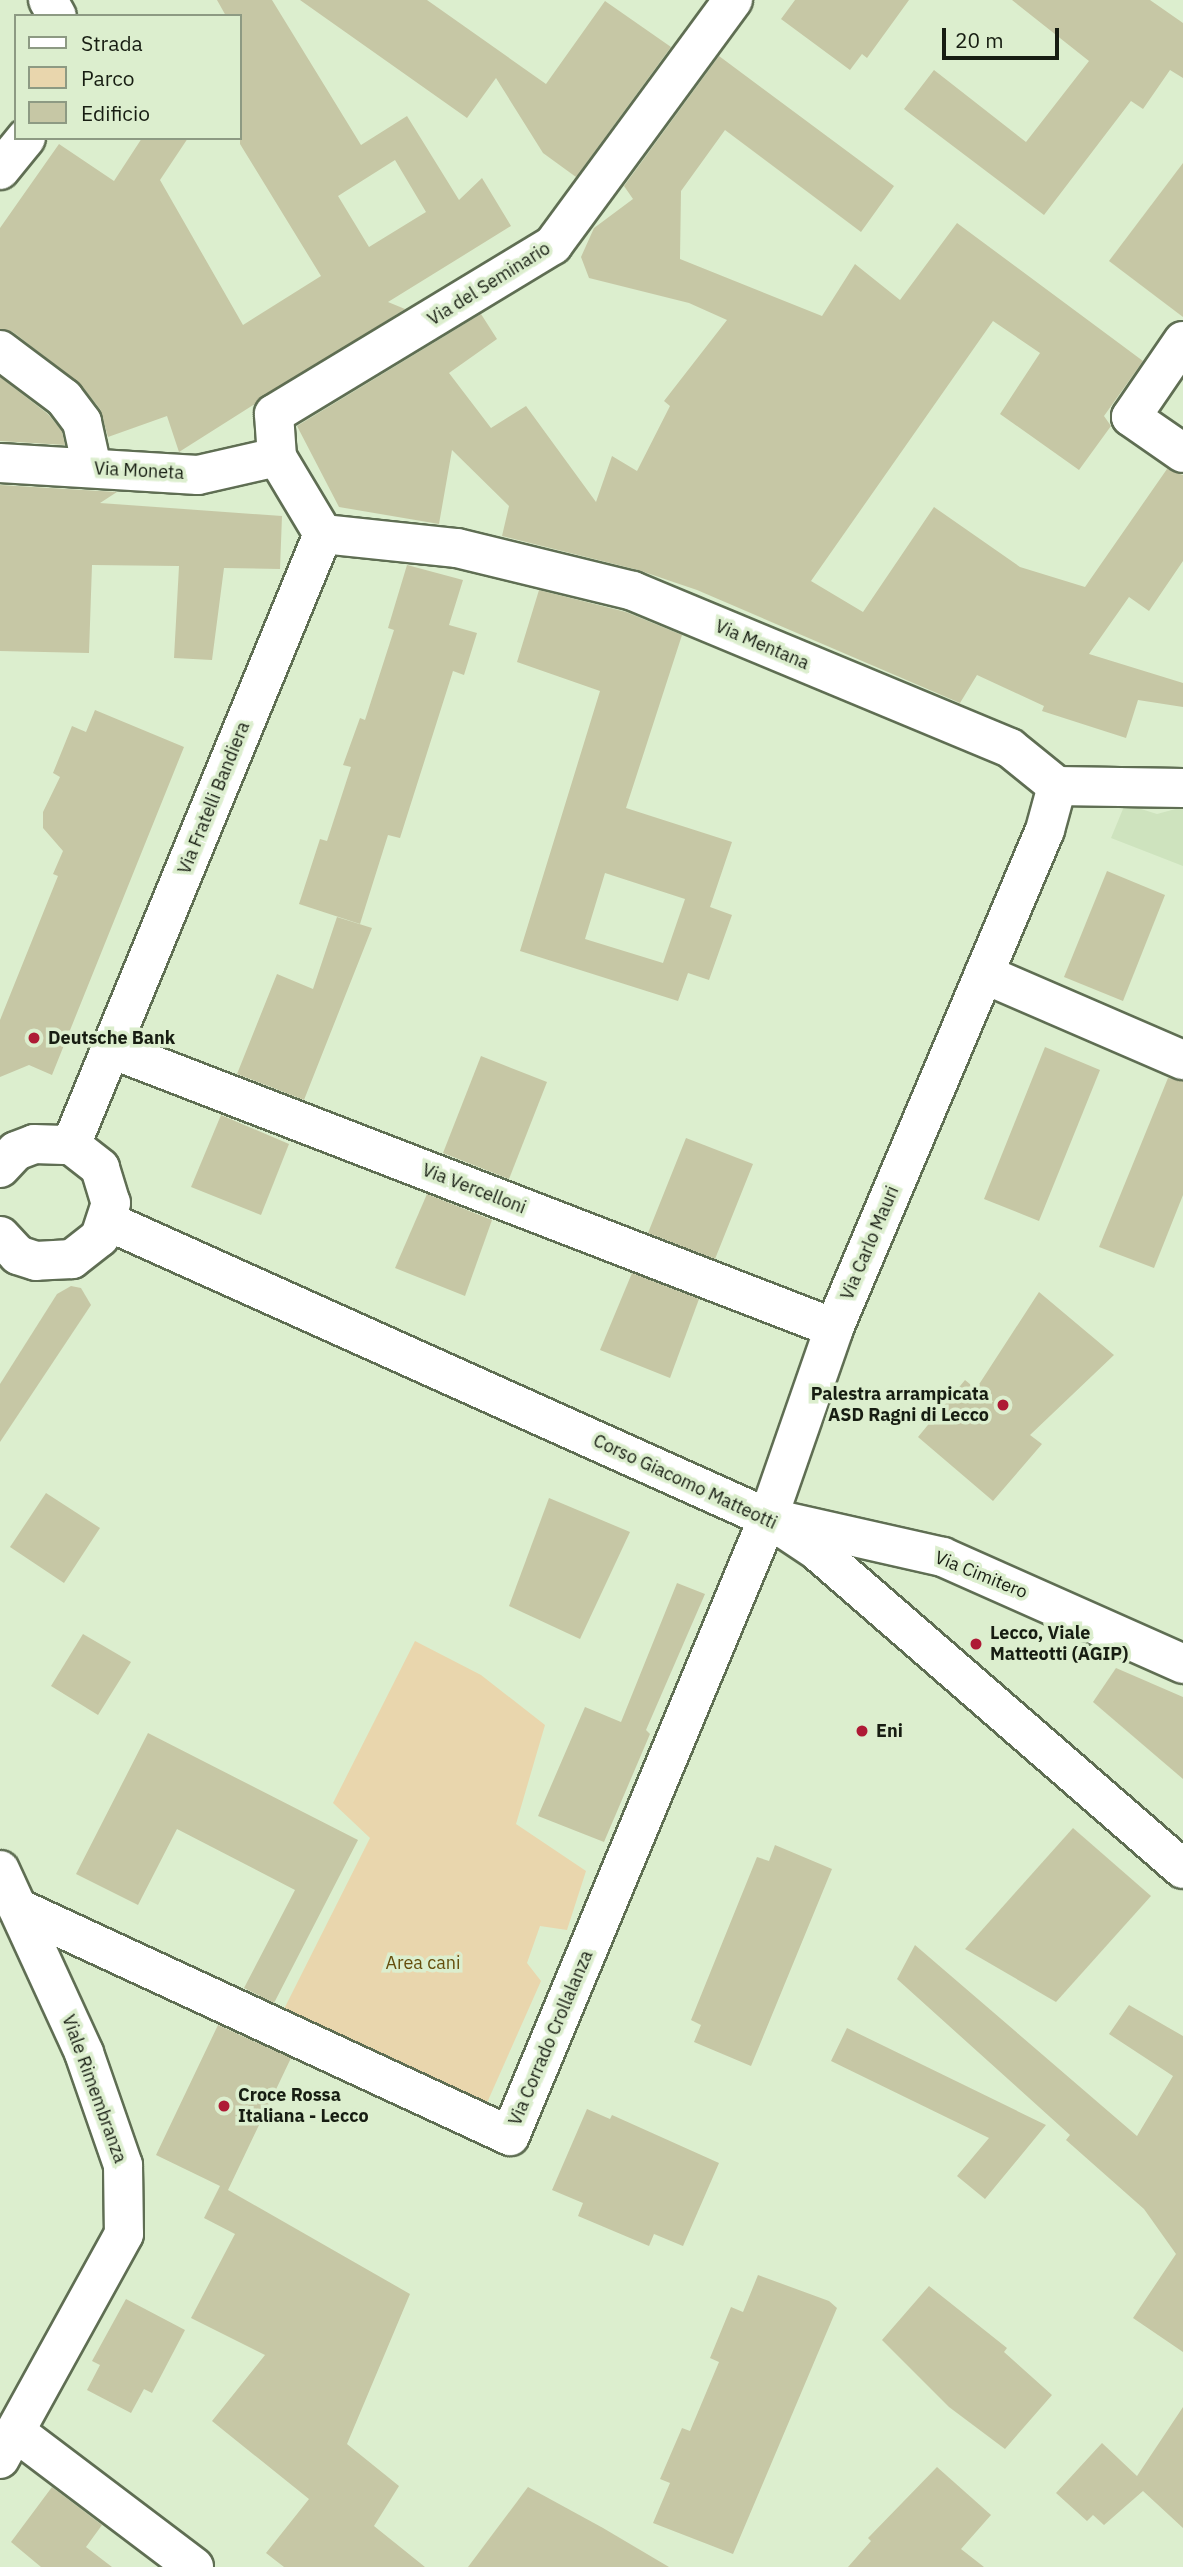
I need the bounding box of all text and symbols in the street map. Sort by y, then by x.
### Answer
legend [14,14,242,140]
scale bar [945,14,1062,58]
text: 20 m [955,26,1004,54]
text: Strada [81,29,143,57]
text: Parco [81,64,135,92]
text: Edificio [81,99,150,127]
street label: Via del Seminario [424,238,554,330]
street label: Via Moneta [93,458,185,484]
street label: Via Mentana [712,616,812,674]
street label: Via Fratelli Bandiera [174,719,254,877]
place label: Deutsche Bank [48,1027,175,1049]
marker: Deutsche Bank [26,1030,42,1046]
street label: Via Vercelloni [419,1159,529,1219]
street label: Via Carlo Mauri [836,1183,904,1303]
place label: Palestra arrampicata ASD Ragni di Lecco [811,1384,989,1426]
marker: Palestra arrampicata ASD Ragni di Lecco [995,1397,1011,1413]
street label: Corso Giacomo Matteotti [590,1430,780,1534]
street label: Via Cimitero [932,1547,1030,1603]
place label: Lecco, Viale Matteotti (AGIP) [990,1623,1128,1666]
marker: Lecco, Viale Matteotti (AGIP) [968,1636,984,1652]
place label: Eni [876,1720,903,1742]
marker: Eni [854,1723,870,1739]
street label: Via Corrado Crollalanza [504,1947,598,2129]
park label: Area cani [385,1952,461,1974]
street label: Viale Rimembranza [57,2012,131,2166]
place label: Croce Rossa Italiana - Lecco [238,2085,369,2128]
marker: Croce Rossa Italiana - Lecco [216,2098,232,2114]

